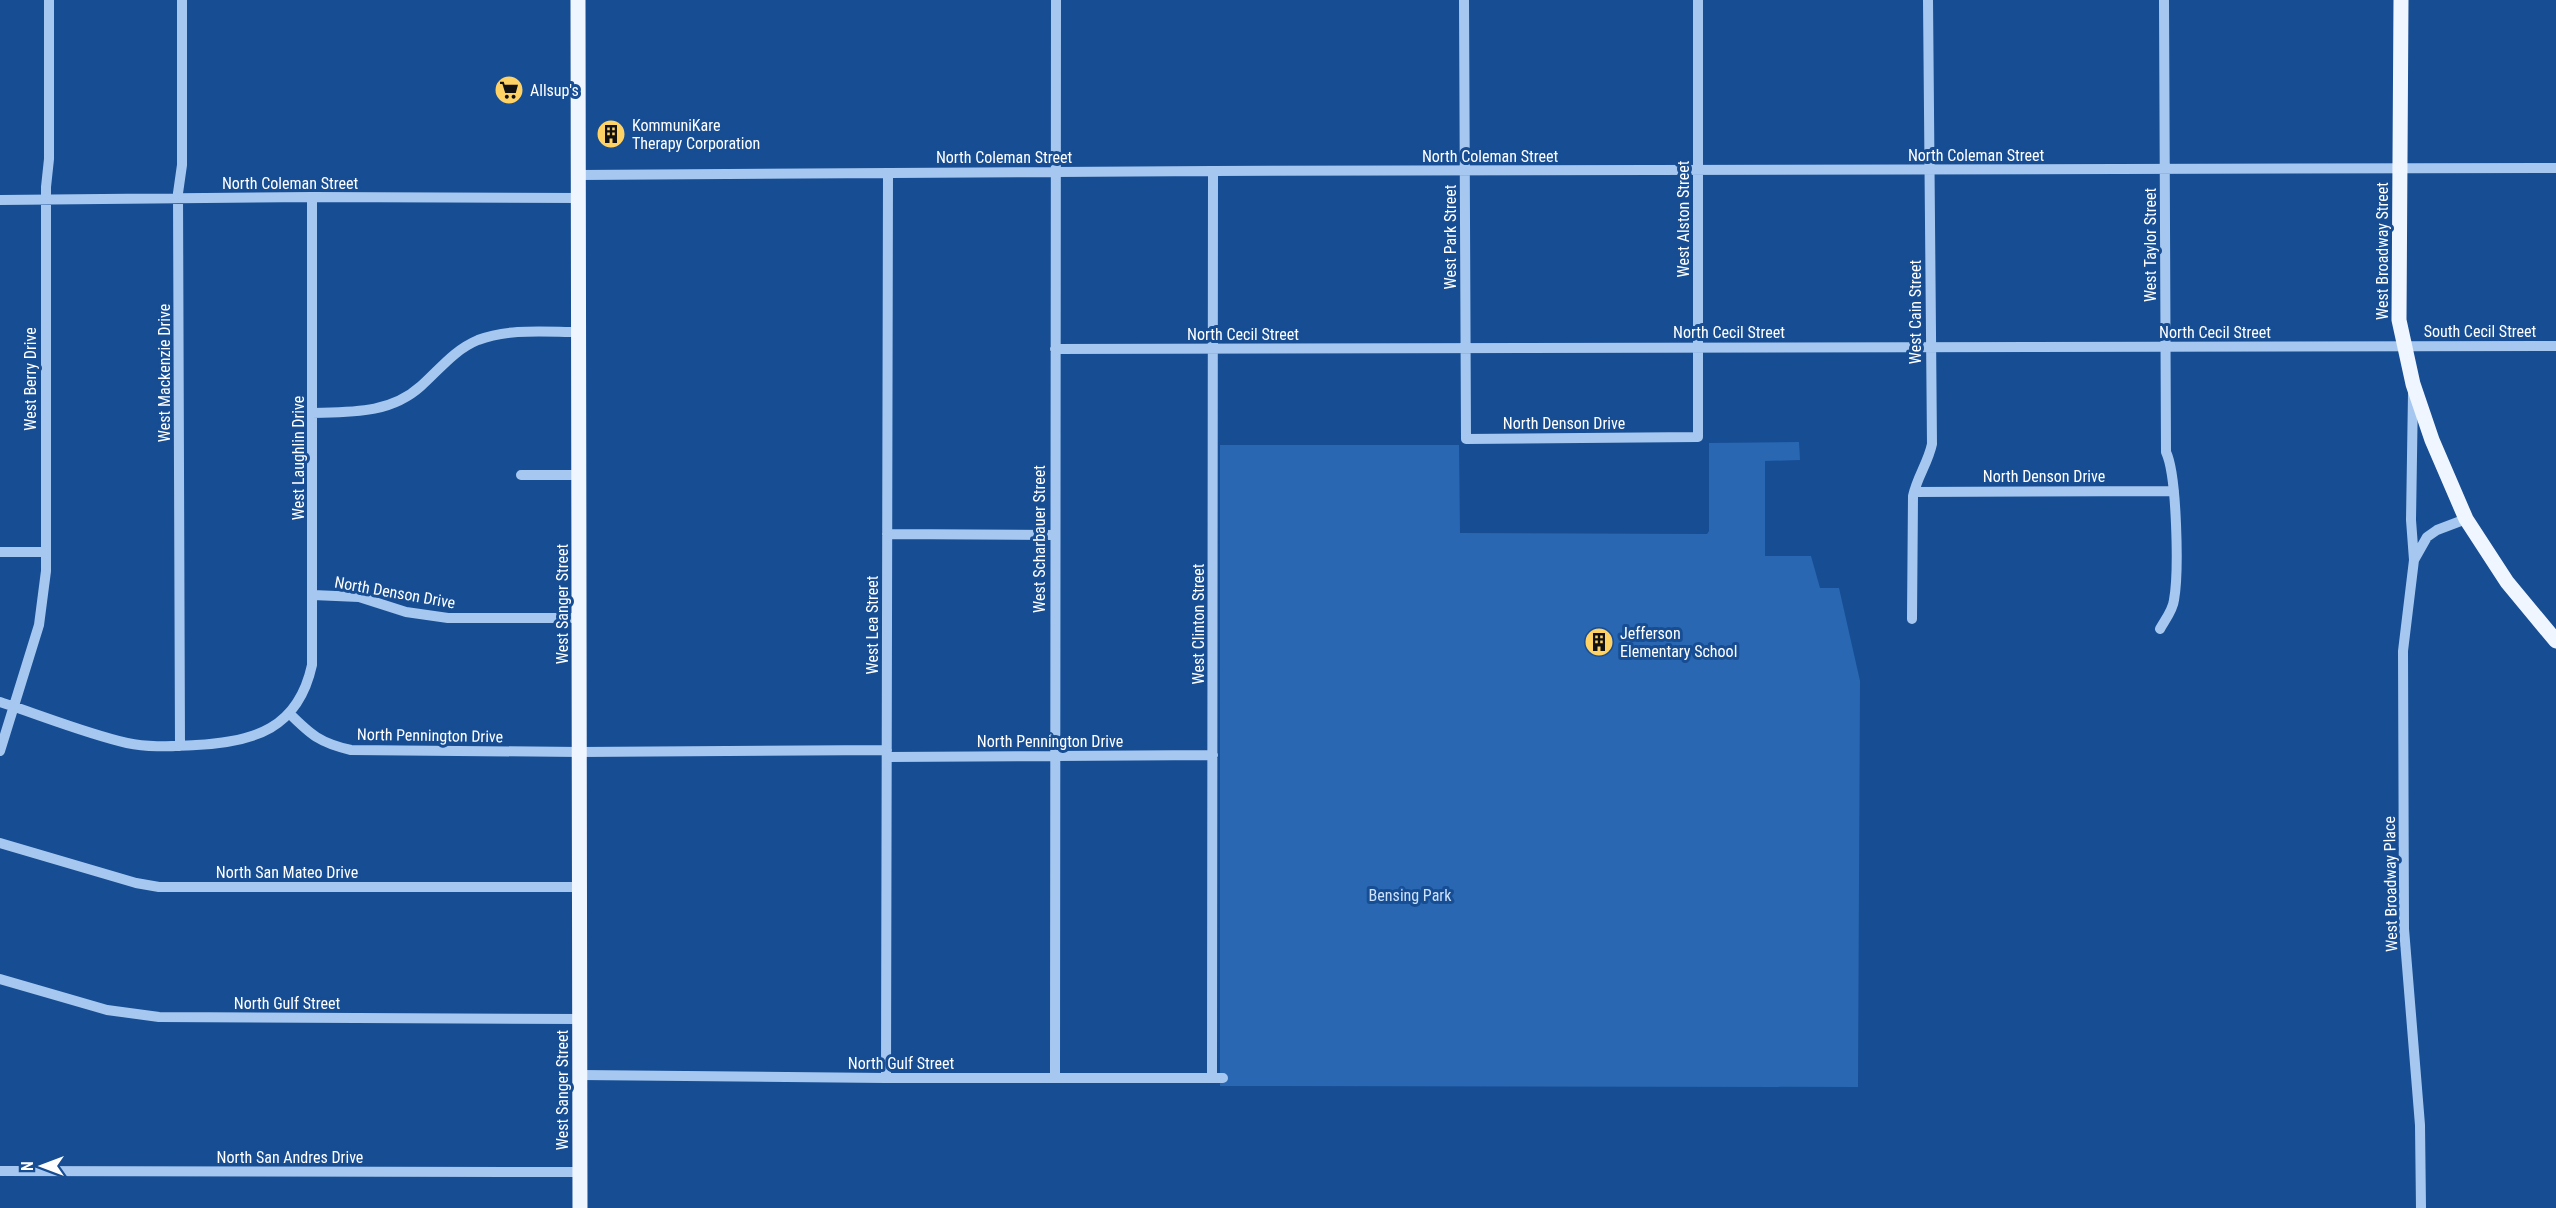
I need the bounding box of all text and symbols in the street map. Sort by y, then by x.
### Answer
supermarket icon: Allsup's [493,74,525,106]
place label: Allsup's [530,81,579,100]
place label: KommuniKare Therapy Corporation [632,116,760,153]
building icon: KommuniKare Therapy Corporation [595,118,627,150]
street label: North Coleman Street [1908,146,2044,165]
street label: North Coleman Street [1422,147,1558,166]
street label: North Coleman Street [936,148,1072,167]
street label: West Alston Street [1674,160,1693,277]
street label: North Coleman Street [222,174,358,193]
street label: West Broadway Street [2373,182,2392,320]
street label: West Park Street [1441,184,1460,289]
street label: West Taylor Street [2141,188,2160,302]
street label: West Cain Street [1906,260,1925,364]
street label: West Mackenzie Drive [155,304,174,442]
street label: South Cecil Street [2424,322,2537,341]
street label: North Cecil Street [1673,323,1785,342]
street label: North Cecil Street [2159,323,2271,342]
street label: North Cecil Street [1187,325,1299,344]
street label: West Berry Drive [21,327,40,431]
street label: West Laughlin Drive [289,396,308,520]
street label: North Denson Drive [1503,414,1625,433]
street label: West Scharbauer Street [1030,465,1049,613]
street label: North Denson Drive [1983,467,2105,486]
street label: West Sanger Street [553,544,572,664]
street label: West Clinton Street [1189,563,1208,684]
street label: North Denson Drive [333,573,457,612]
street label: West Lea Street [863,575,882,675]
place label: Jefferson Elementary School [1620,624,1737,661]
building icon: Jefferson Elementary School [1583,626,1615,658]
street label: North Pennington Drive [357,725,503,746]
street label: North Pennington Drive [977,732,1123,751]
street label: West Broadway Place [2380,816,2401,952]
street label: North San Mateo Drive [216,863,358,882]
park label: Bensing Park [1369,886,1452,905]
street label: North Gulf Street [234,994,340,1013]
street label: West Sanger Street [553,1030,572,1150]
street label: North Gulf Street [848,1054,954,1073]
north arrow [12,1136,72,1196]
street label: North San Andres Drive [217,1148,363,1167]
text: N [18,1161,37,1171]

